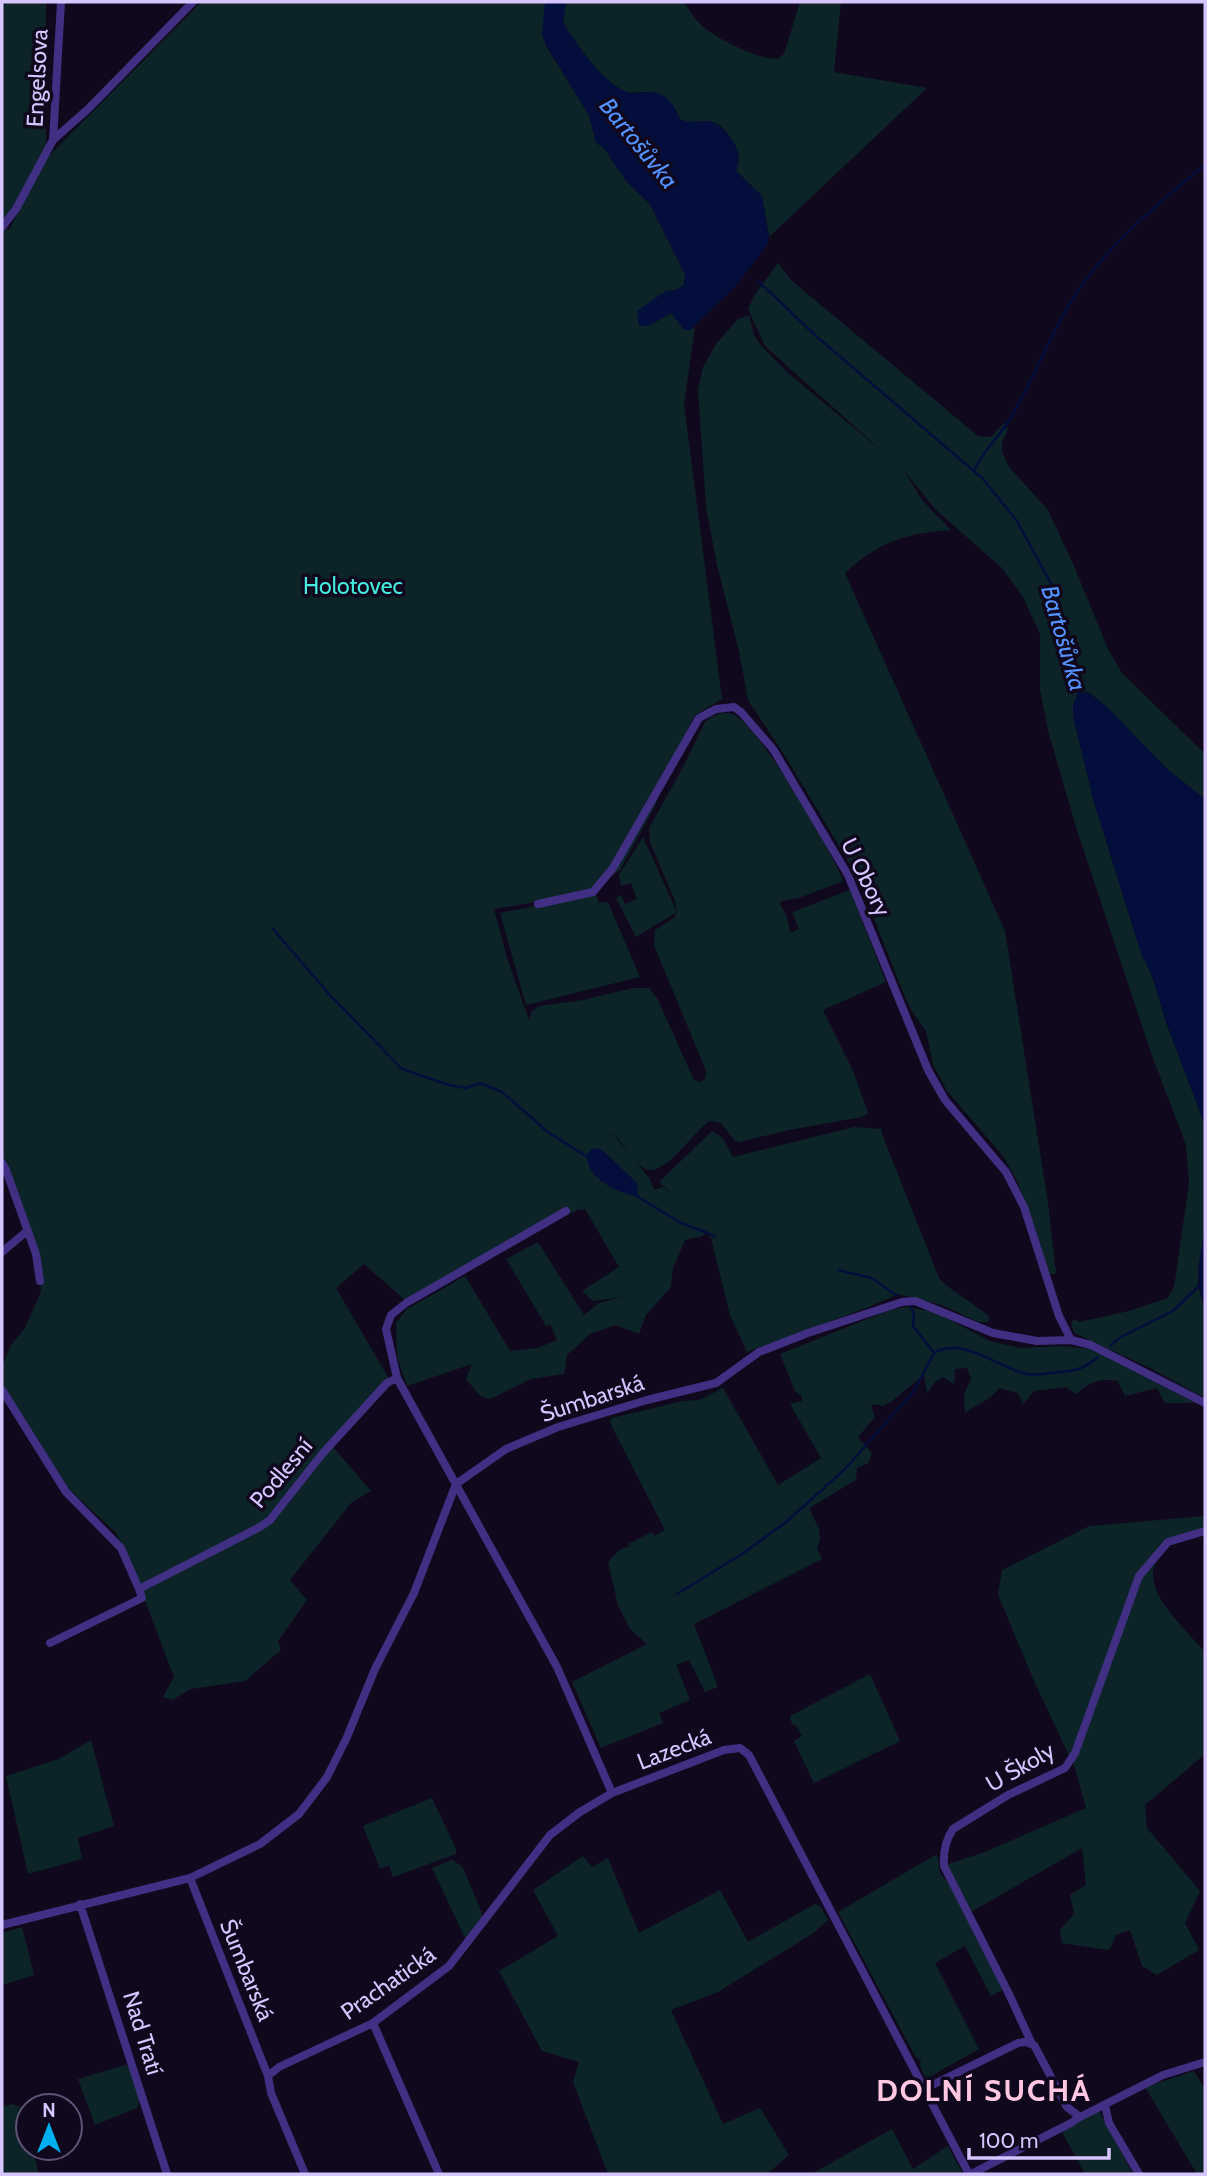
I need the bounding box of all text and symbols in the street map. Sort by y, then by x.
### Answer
street label: Engelsova [20,28,54,128]
water label: Bartošůvka [594,92,684,194]
park label: Holotovec [303,572,403,600]
water label: Bartošůvka [1035,582,1093,694]
street label: U Obory [835,833,897,921]
street label: Šumbarská [536,1367,647,1428]
street label: Podlesní [244,1432,318,1514]
street label: Lazecká [633,1722,715,1776]
street label: U Školy [980,1735,1060,1798]
street label: Šumbarská [214,1915,281,2025]
street label: Prachatická [335,1940,441,2026]
street label: Nad Tratí [117,1988,169,2078]
district label: DOLNÍ SUCHÁ [876,2072,1092,2109]
north arrow [14,2092,84,2162]
text: N [42,2099,56,2122]
scale bar [969,2116,1109,2160]
text: 100 m [979,2128,1038,2153]

